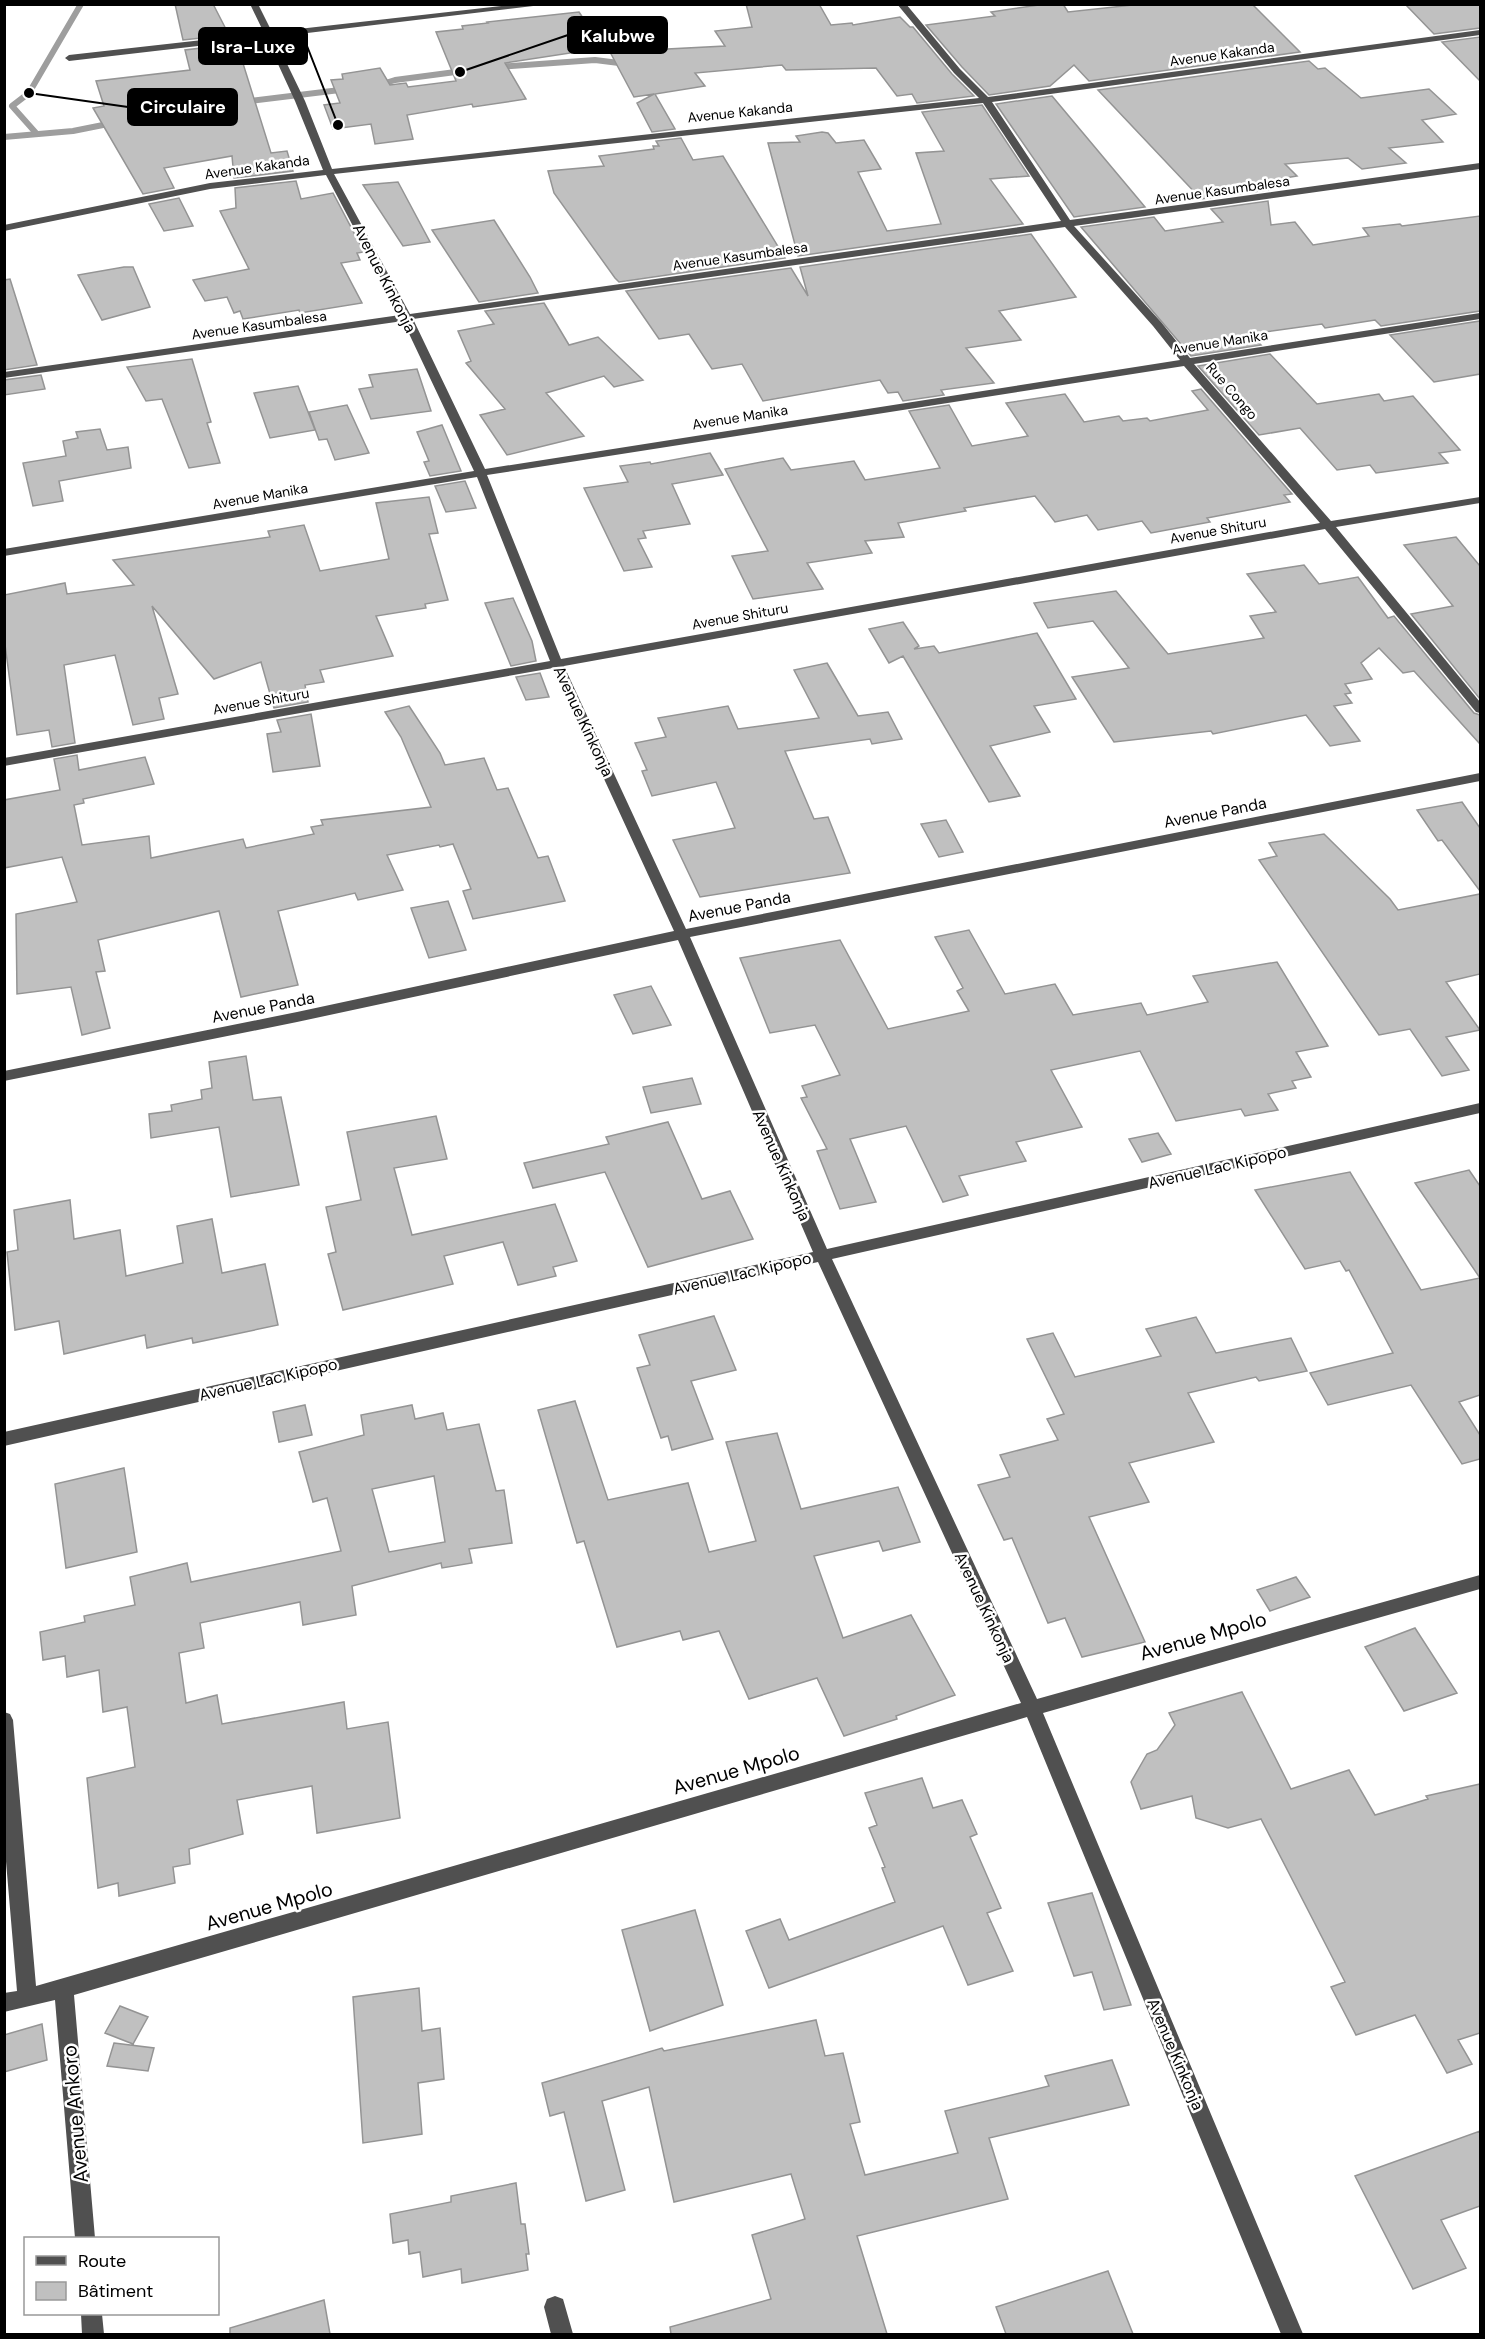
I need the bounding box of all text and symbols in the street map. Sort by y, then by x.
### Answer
callout: Kalubwe [568,17,667,53]
text: Kalubwe [581,24,655,48]
callout: Isra-Luxe [199,28,307,64]
text: Isra-Luxe [211,35,295,59]
street label: Avenue Kakanda [1168,38,1276,70]
callout: Circulaire [128,89,237,125]
text: Circulaire [140,95,226,119]
street label: Avenue Kakanda [686,98,794,126]
street label: Avenue Kakanda [203,151,311,183]
street label: Avenue Kasumbalesa [1153,172,1291,208]
street label: Avenue Kinkonja [348,220,421,336]
street label: Avenue Kasumbalesa [671,238,809,274]
street label: Avenue Kasumbalesa [190,307,328,343]
street label: Avenue Manika [1171,326,1269,358]
street label: Rue Congo [1202,359,1262,423]
street label: Avenue Manika [691,401,789,433]
street label: Avenue Manika [211,479,309,513]
street label: Avenue Shituru [1168,513,1268,547]
street label: Avenue Shituru [690,599,790,633]
street label: Avenue Kinkonja [549,663,618,780]
street label: Avenue Shituru [211,684,311,718]
street label: Avenue Panda [1162,792,1268,833]
street label: Avenue Panda [686,886,792,927]
street label: Avenue Panda [210,987,316,1028]
street label: Avenue Kinkonja [748,1106,815,1224]
street label: Avenue Lac Kipopo [1146,1141,1288,1194]
street label: Avenue Lac Kipopo [671,1247,813,1300]
street label: Avenue Lac Kipopo [197,1353,339,1406]
street label: Avenue Kinkonja [950,1549,1019,1666]
street label: Avenue Mpolo [1137,1605,1269,1667]
street label: Avenue Mpolo [670,1739,802,1801]
street label: Avenue Mpolo [203,1875,335,1937]
street label: Avenue Kinkonja [1142,1995,1209,2113]
street label: Avenue Ankoro [56,2044,94,2184]
legend [24,2237,219,2315]
text: Route [78,2249,126,2273]
text: Bâtiment [78,2279,153,2303]

